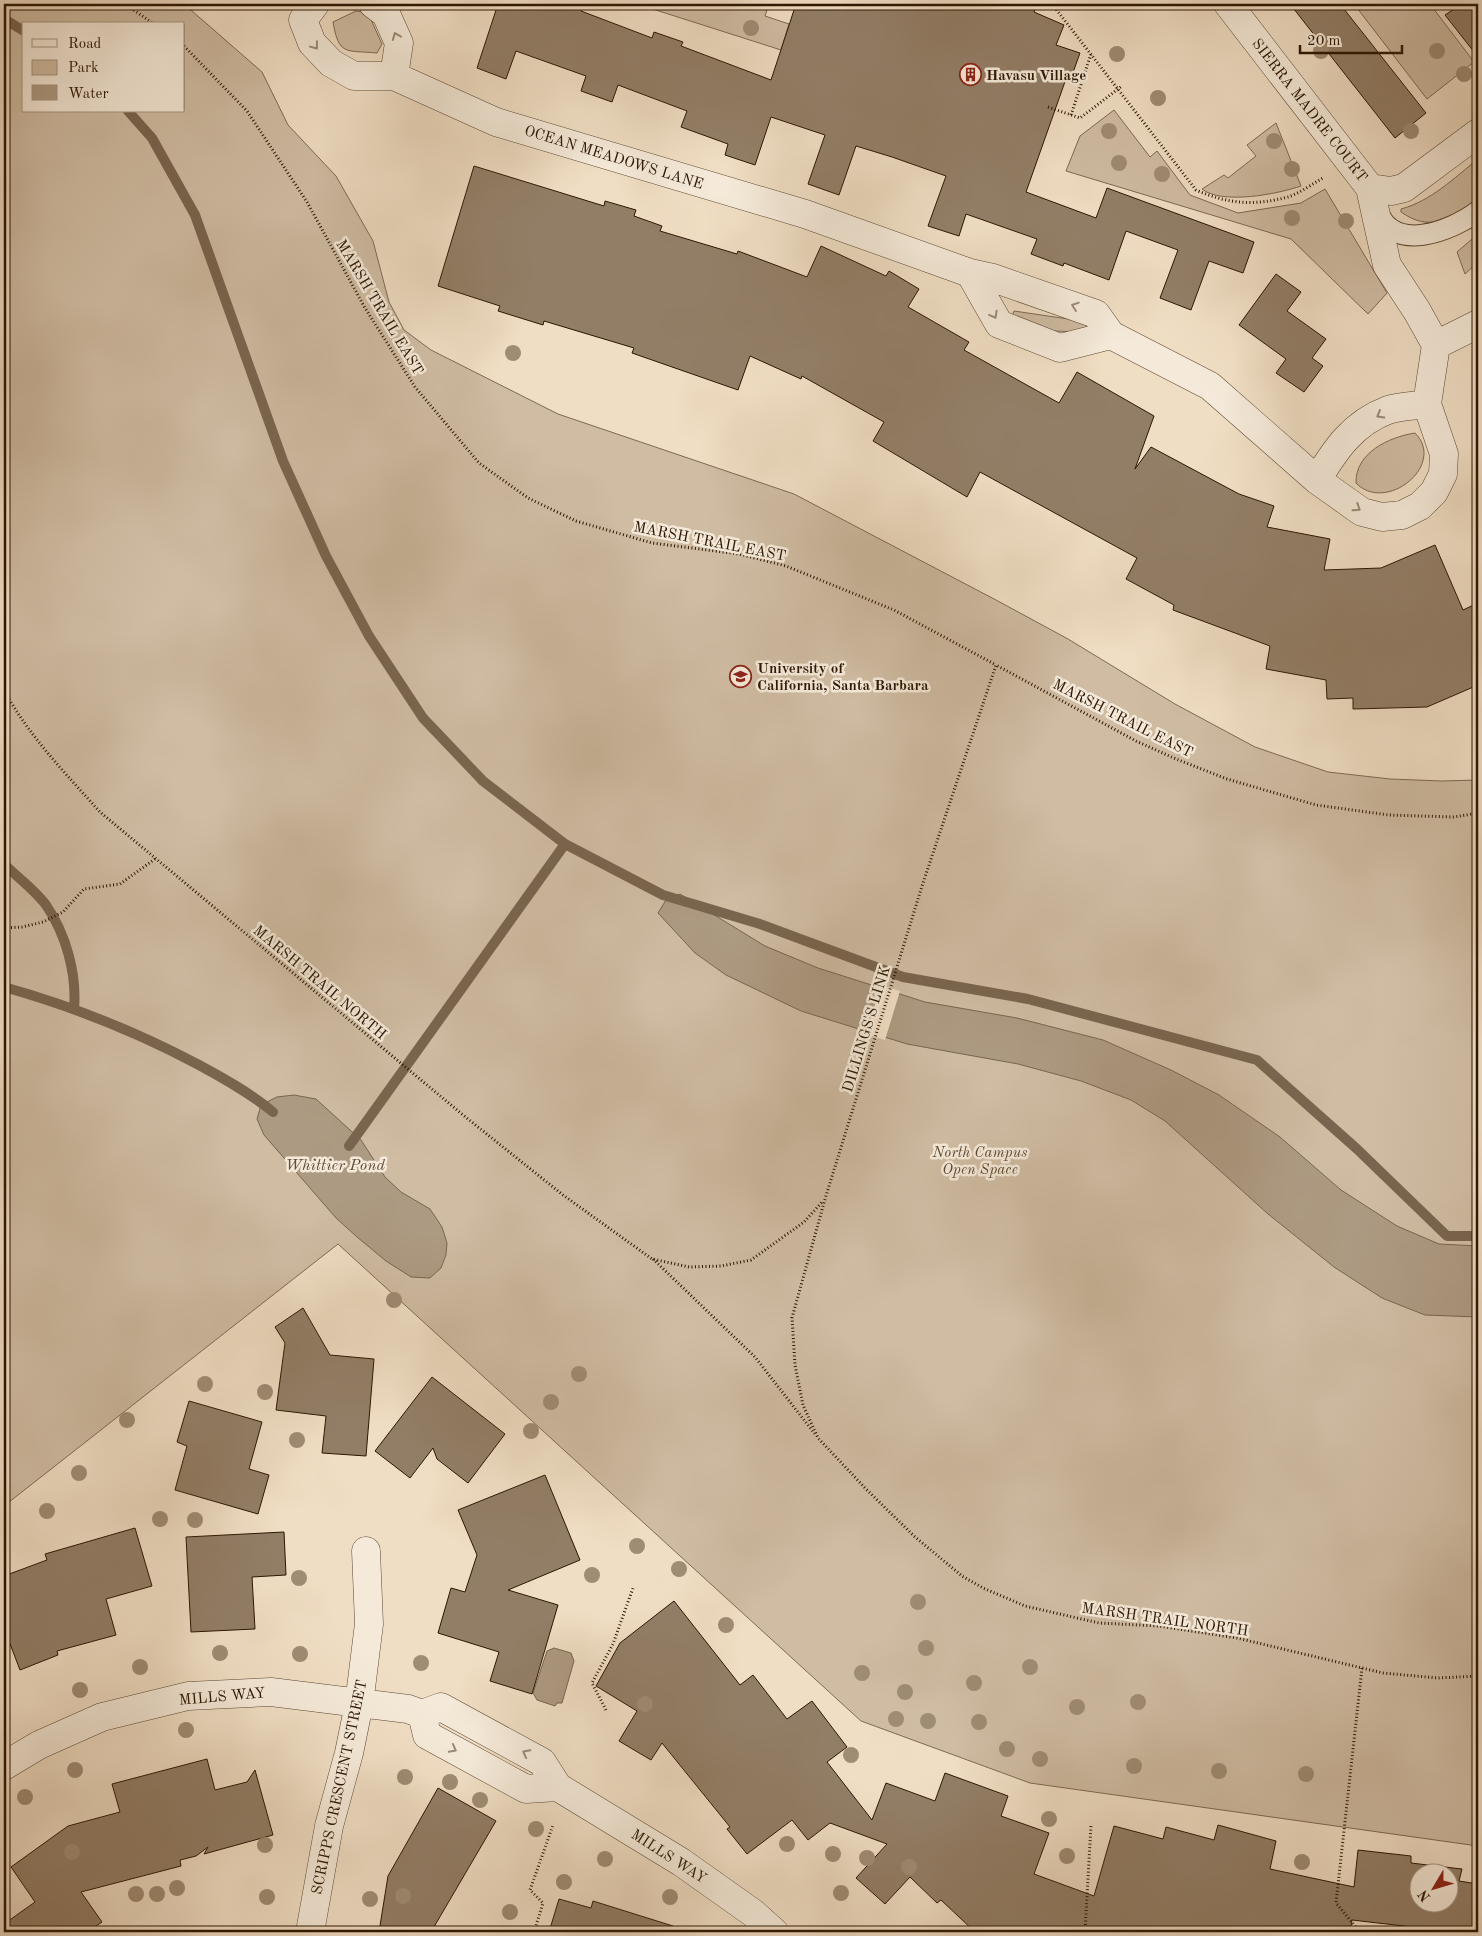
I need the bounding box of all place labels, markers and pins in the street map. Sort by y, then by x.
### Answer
building icon: Havasu Village [958,63,982,87]
place label: Havasu Village [986,69,1086,84]
place label: University of California, Santa Barbara [757,662,929,694]
school or university icon: University of California, Santa Barbara [729,665,753,689]

